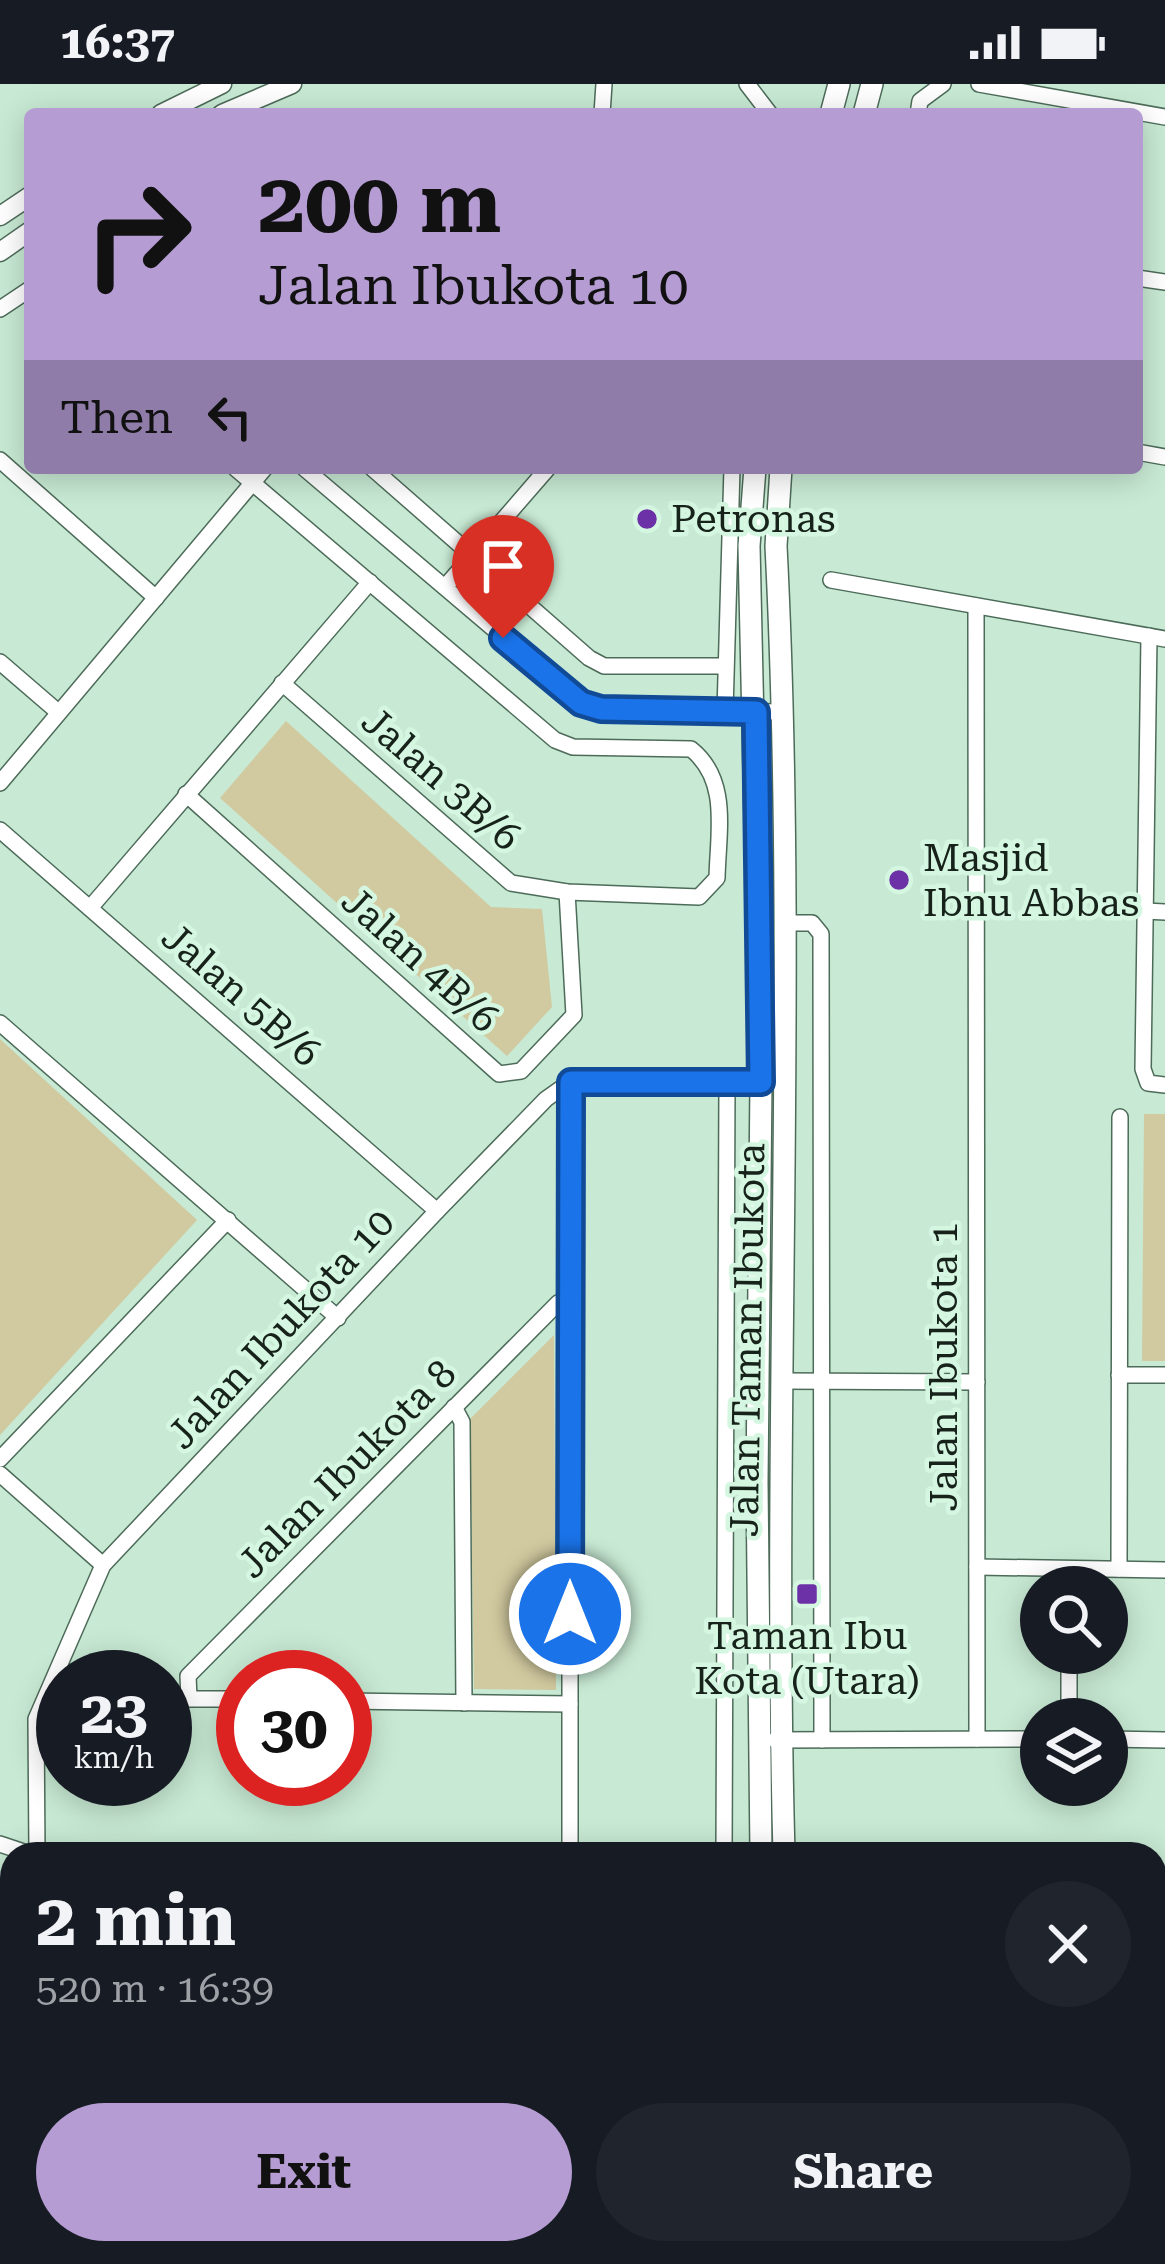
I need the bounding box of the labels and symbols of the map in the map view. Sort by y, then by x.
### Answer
place label: Petronas [671,496,836,542]
marker: Petronas [634,506,660,532]
pin [452,515,554,638]
street label: Jalan 3B/6 [352,698,530,860]
place label: Masjid Ibnu Abbas [923,835,1139,926]
marker: Masjid Ibnu Abbas [886,867,912,893]
street label: Jalan 4B/6 [332,878,508,1042]
street label: Jalan 5B/6 [152,914,330,1076]
street label: Jalan Taman Ibukota [722,1143,774,1537]
street label: Jalan Ibukota 10 [158,1200,404,1458]
street label: Jalan Ibukota 1 [921,1222,967,1512]
street label: Jalan Ibukota 8 [228,1350,466,1588]
position arrow [507,1551,633,1677]
marker: Taman Ibu Kota (Utara) [794,1581,820,1607]
place label: Taman Ibu Kota (Utara) [694,1613,920,1704]
speed limit sign: 30 [216,1650,372,1806]

